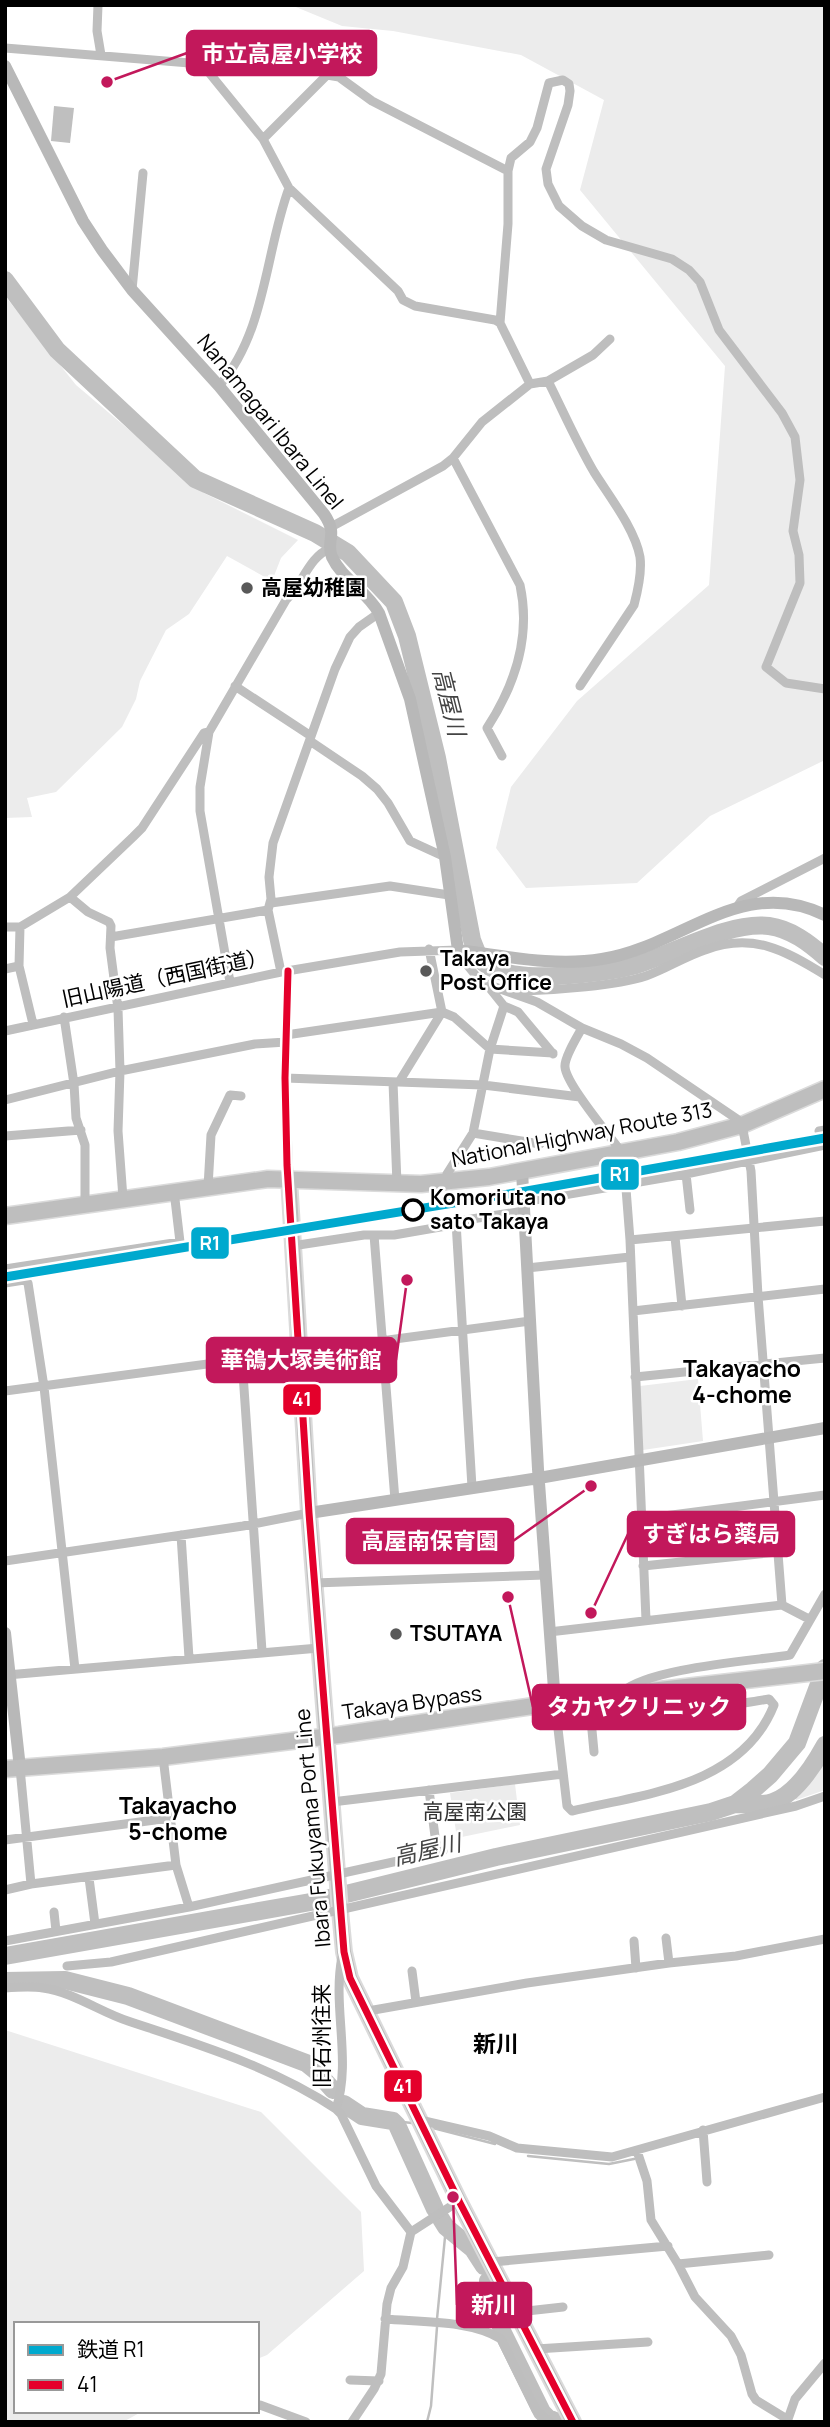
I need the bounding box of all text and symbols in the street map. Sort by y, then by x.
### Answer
callout: 市立高屋小学校 [187,31,376,75]
text: 市立高屋小学校 [202,37,363,69]
street label: Nanamagari Ibara Linel [191,328,350,515]
place label: 高屋幼稚園 [261,573,366,601]
marker: 高屋幼稚園 [239,580,255,596]
water label: 高屋川 [426,664,475,742]
street label: 旧山陽道（西国街道） [59,941,270,1013]
place label: Takaya Post Office [440,944,552,996]
marker: Takaya Post Office [418,963,434,979]
street label: National Highway Route 313 [449,1095,715,1173]
line badge: R1 [600,1158,640,1191]
text: R1 [610,1161,630,1187]
place label: Komoriuta no sato Takaya [430,1183,566,1235]
marker: Komoriuta no sato Takaya [402,1199,424,1221]
line badge: R1 [190,1226,230,1260]
text: R1 [200,1230,220,1256]
callout: 華鴒大塚美術館 [207,1338,396,1382]
text: 華鴒大塚美術館 [221,1343,382,1375]
district label: Takayacho 4-chome [683,1352,801,1410]
line badge: 41 [282,1383,322,1416]
text: 41 [292,1386,312,1412]
callout: すぎはら薬局 [628,1512,794,1556]
text: すぎはら薬局 [642,1517,780,1549]
callout: 高屋南保育園 [347,1519,513,1563]
text: 高屋南保育園 [361,1524,499,1556]
place label: TSUTAYA [410,1619,502,1647]
marker: TSUTAYA [388,1626,404,1642]
street label: Takaya Bypass [340,1678,484,1726]
callout: タカヤクリニック [533,1685,745,1729]
text: タカヤクリニック [547,1690,731,1722]
street label: Ibara Fukuyama Port Line [288,1708,336,1949]
district label: Takayacho 5-chome [119,1789,237,1847]
park label: 高屋南公園 [423,1797,528,1825]
water label: 高屋川 [390,1825,467,1872]
street label: 旧石州往来 [307,1984,335,2089]
district label: 新川 [473,2027,519,2059]
line badge: 41 [383,2069,423,2103]
text: 41 [393,2073,413,2099]
callout: 新川 [457,2283,531,2327]
text: 新川 [471,2288,517,2320]
legend [14,2322,259,2413]
text: 鉄道 R1 [77,2335,145,2363]
text: 41 [77,2370,98,2398]

